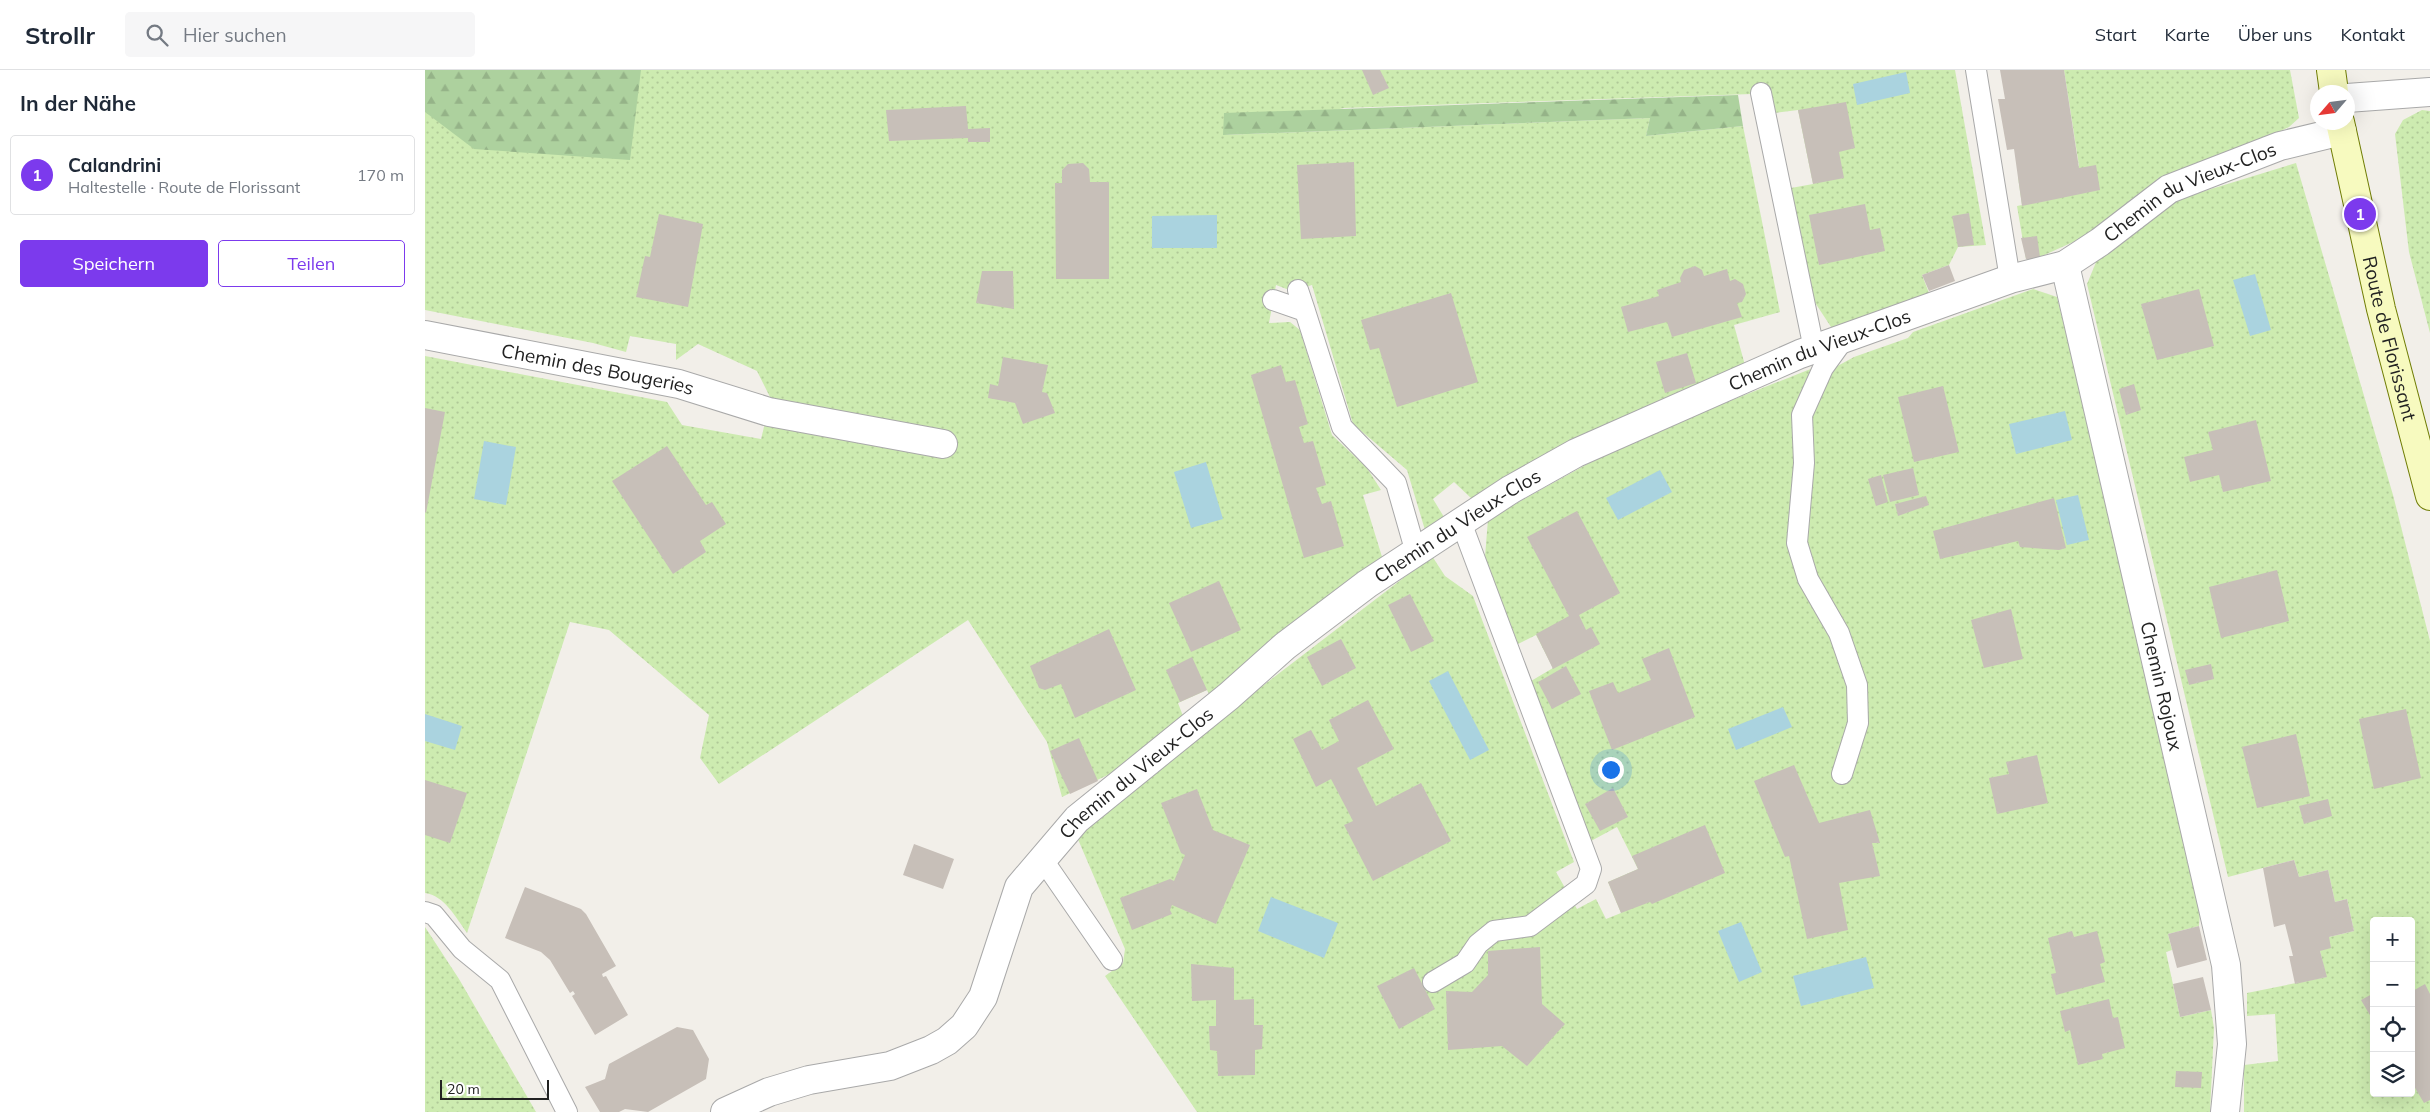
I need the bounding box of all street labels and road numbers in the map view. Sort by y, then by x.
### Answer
street label: Chemin du Vieux-Clos [2098,137,2280,247]
street label: Route de Florissant [2358,254,2422,424]
street label: Chemin du Vieux-Clos [1725,303,1914,396]
street label: Chemin des Bougeries [499,338,697,400]
street label: Chemin du Vieux-Clos [1369,463,1545,588]
street label: Chemin Rojoux [2135,619,2188,753]
street label: Chemin du Vieux-Clos [1054,702,1218,844]

